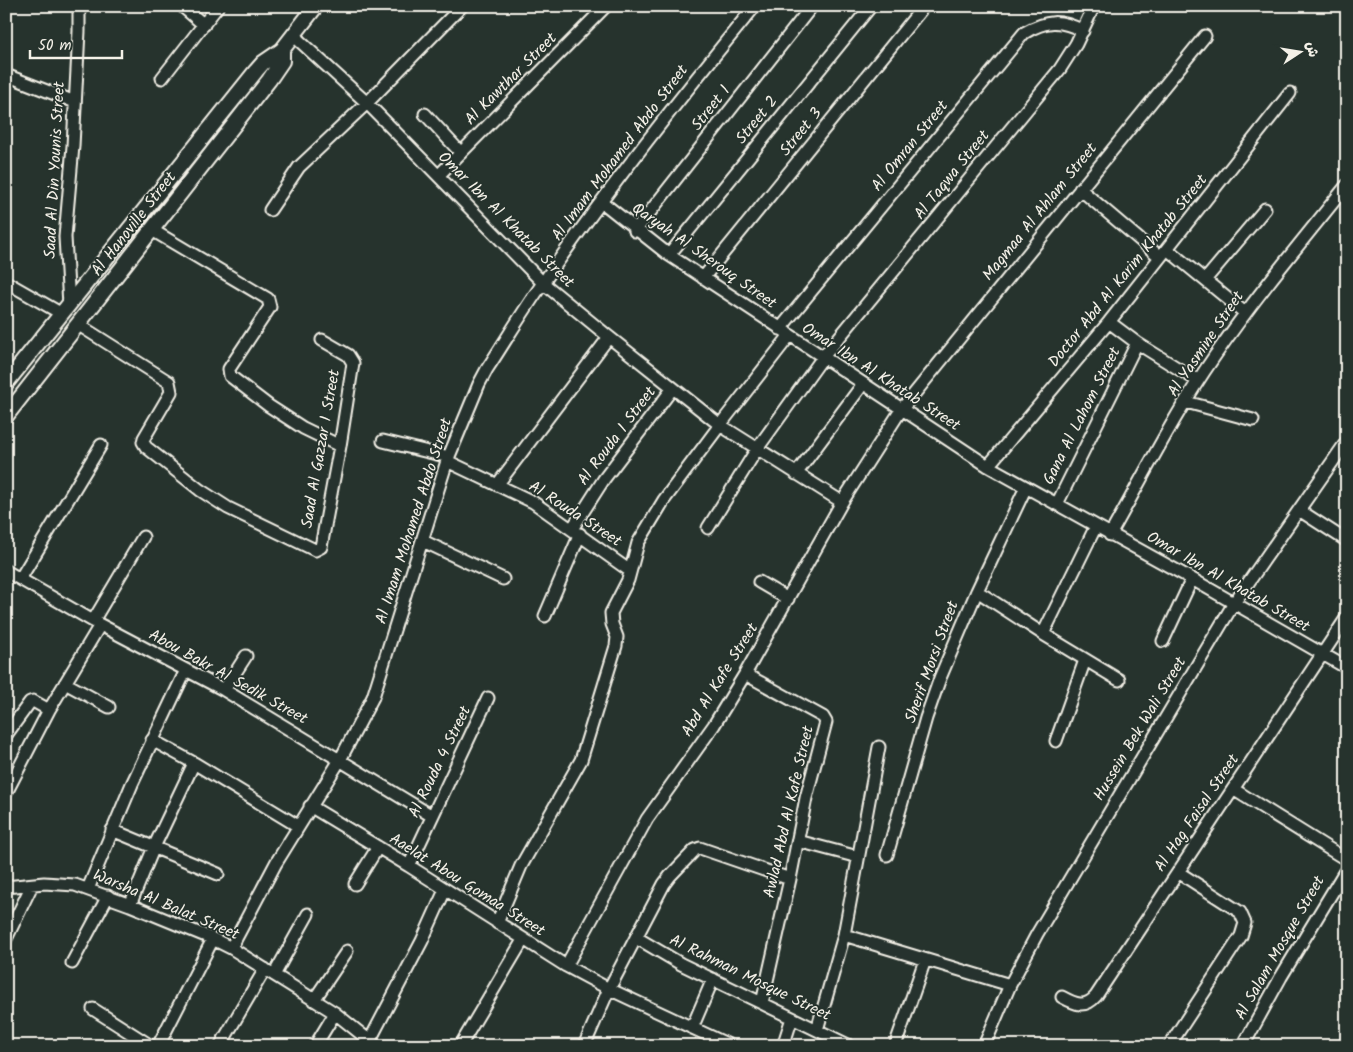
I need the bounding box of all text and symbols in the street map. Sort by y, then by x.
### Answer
street label: Al Kawthar Street [459,26,564,131]
scale bar [30,28,122,60]
north arrow [1276,28,1326,78]
text: 50 m [38,34,72,58]
text: ش [1299,40,1324,59]
street label: Al Imam Mohamed Abdo Street [545,59,695,246]
street label: Saad Al Din Younis Street [38,80,72,259]
street label: Street 1 [685,80,737,136]
street label: Street 2 [730,90,784,150]
street label: Al Omran Street [865,94,955,197]
street label: Street 3 [774,102,828,162]
street label: Al Taqwa Street [908,124,997,225]
street label: Magmaa Al Ahlam Street [976,137,1104,286]
street label: Omar Ibn Al Khatab Street [432,146,581,295]
street label: Al Hanoville Street [85,166,183,282]
street label: Doctor Abd Al Karim Khatab Street [1042,168,1214,373]
street label: Qaryah Al Sherouq Street [626,196,782,316]
street label: Al Yasmine Street [1161,285,1251,402]
street label: Omar Ibn Al Khatab Street [797,316,966,438]
street label: Gana Al Lahom Street [1036,342,1128,489]
street label: Saad Al Gazzar 1 Street [295,367,347,530]
street label: Al Rouda 1 Street [571,381,663,491]
street label: Al Imam Mohamed Abdo Street [369,414,459,627]
street label: Al Rouda Street [523,474,627,554]
street label: Omar Ibn Al Khatab Street [1142,525,1315,639]
street label: Sherif Morsi Street [898,597,966,727]
street label: Abd Al Kafe Street [675,618,765,742]
street label: Abou Bakr Al Sedik Street [144,623,313,732]
street label: Hussein Bek Wali Street [1087,652,1193,806]
street label: Al Rouda 4 Street [402,701,478,822]
street label: Awlad Abd Al Kafe Street [757,723,821,901]
street label: Al Hag Faisal Street [1148,748,1246,877]
street label: Aaelat Abou Gomaa Street [384,827,551,944]
street label: Warsha Al Balat Street [89,863,244,947]
street label: Al Salam Mosque Street [1228,871,1332,1025]
street label: Al Rahman Mosque Street [665,928,836,1028]

